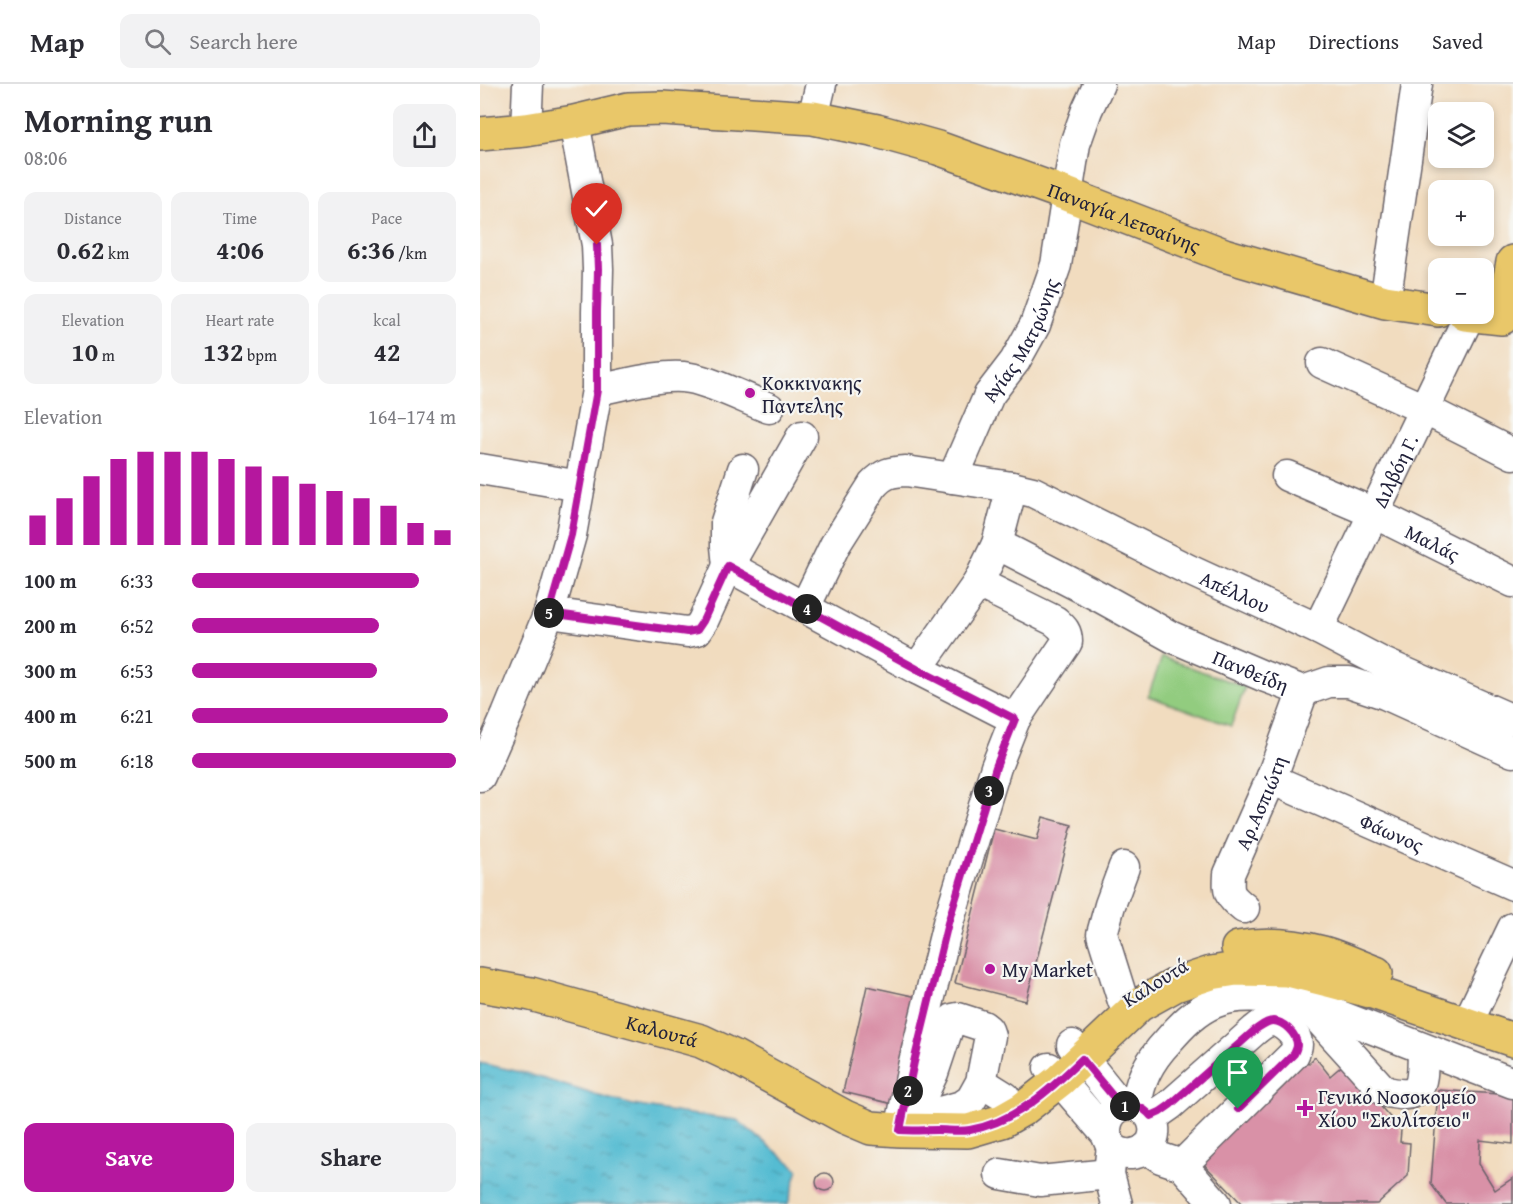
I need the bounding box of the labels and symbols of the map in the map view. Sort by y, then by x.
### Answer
street label: Παναγία Λετσαίνης [1044,174,1205,259]
pin [571,183,622,245]
street label: Αγίας Ματρώνης [973,273,1065,406]
place label: Κοκκινακης Παντελης [762,368,862,420]
marker: Κοκκινακης Παντελης [743,386,757,400]
street label: Διλβόη Γ. [1364,429,1425,512]
street label: Μαλάς [1401,516,1465,568]
street label: Απέλλου [1196,563,1275,620]
pin: 4 [792,594,822,624]
pin: 5 [534,598,564,628]
street label: Πανθείδη [1208,642,1293,699]
street label: Αρ.Ασπιώτη [1227,751,1293,854]
pin: 3 [974,776,1004,806]
street label: Φάωνος [1355,805,1429,859]
street label: Καλουτά [1116,950,1194,1014]
place label: My Market [1002,955,1093,984]
marker: My Market [983,962,997,976]
street label: Καλουτά [623,1007,702,1054]
pin [1212,1047,1263,1109]
pin: 2 [893,1076,923,1106]
place label: Γενικό Νοσοκομείο Χίου "Σκυλίτσειο" [1318,1082,1476,1134]
pin: 1 [1110,1091,1140,1121]
marker: Γενικό Νοσοκομείο Χίου "Σκυλίτσειο" [1296,1099,1314,1117]

